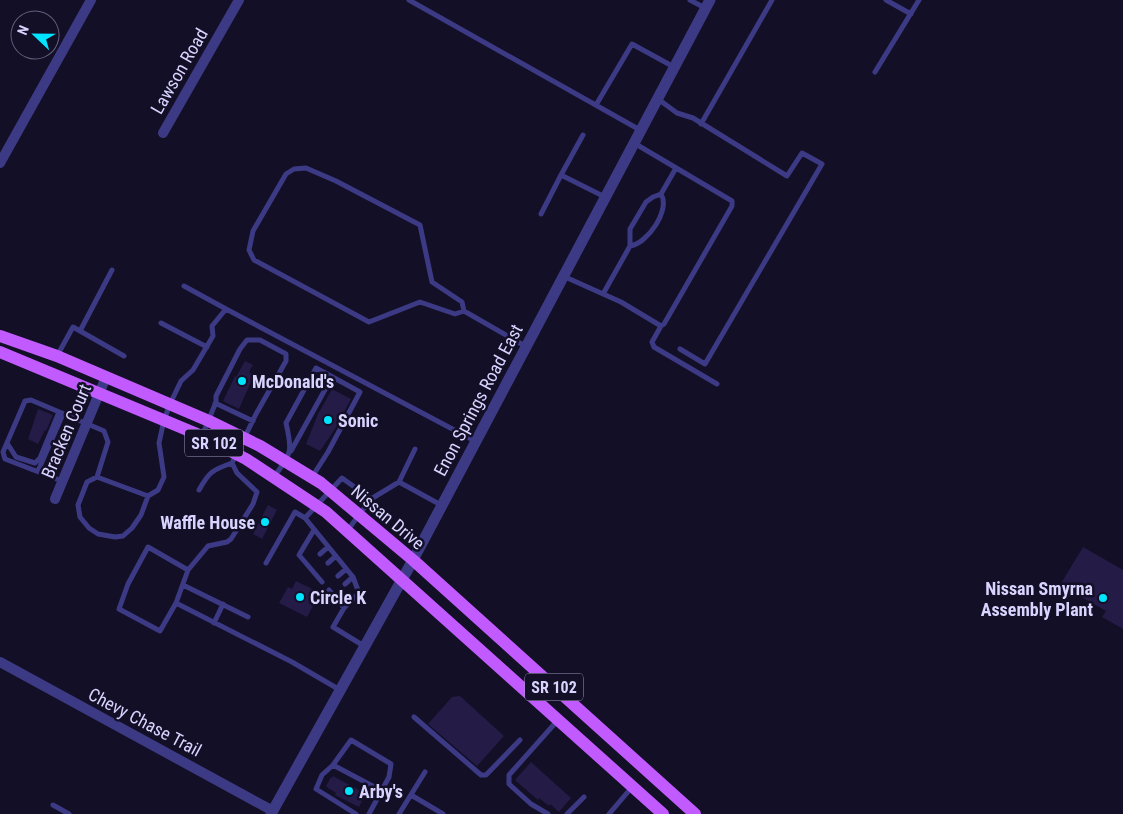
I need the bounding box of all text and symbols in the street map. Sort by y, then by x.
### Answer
north arrow [10,10,60,60]
text: N [14,23,32,37]
street label: Lawson Road [146,25,212,117]
street label: Enon Springs Road East [429,321,527,479]
place label: McDonald's [252,371,334,392]
marker: McDonald's [236,375,248,387]
street label: Bracken Court [37,381,95,481]
place label: Sonic [338,410,378,431]
marker: Sonic [322,414,334,426]
road number: SR 102 [185,429,243,456]
street label: Nissan Drive [347,480,429,554]
place label: Waffle House [160,512,255,533]
marker: Waffle House [259,516,271,528]
place label: Nissan Smyrna Assembly Plant [981,578,1093,620]
place label: Circle K [310,587,367,608]
marker: Circle K [294,591,306,603]
marker: Nissan Smyrna Assembly Plant [1097,592,1109,604]
road number: SR 102 [525,674,583,700]
street label: Chevy Chase Trail [85,683,205,761]
place label: Arby's [359,781,403,802]
marker: Arby's [343,785,355,797]

